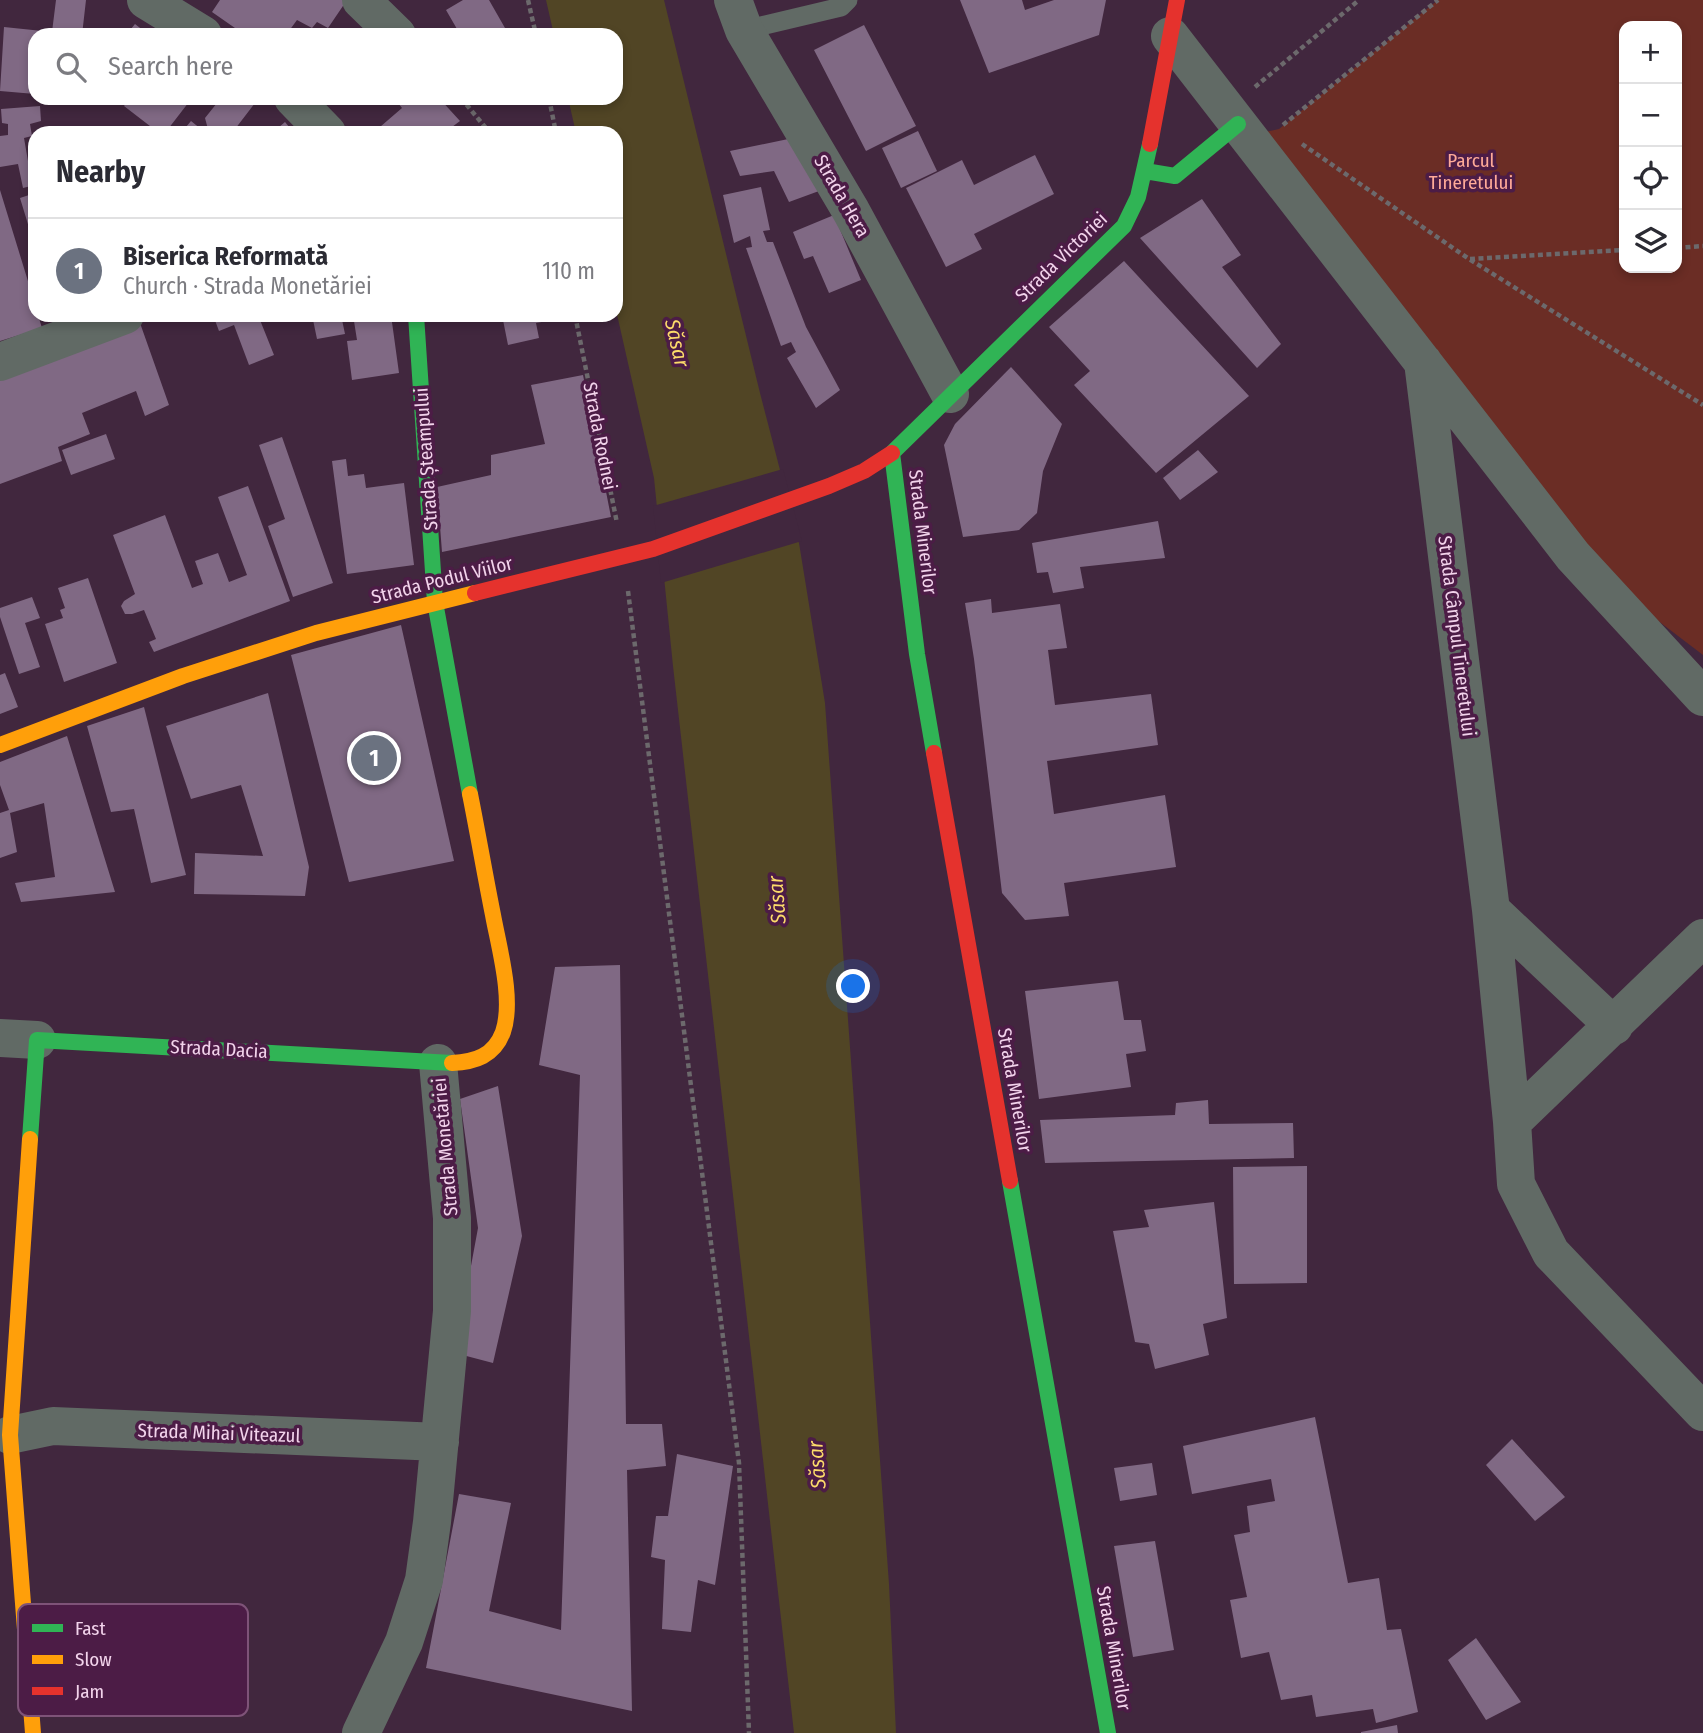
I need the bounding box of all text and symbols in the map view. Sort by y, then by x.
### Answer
map controls [1619,21,1682,273]
button: + [1619,21,1682,84]
search box [28,28,623,105]
icon: search [52,48,90,86]
text: Search here [108,51,233,82]
button: − [1619,84,1682,147]
button: locate [1619,147,1682,210]
park label: Parcul Tineretului [1429,149,1513,194]
street label: Strada Hera [809,151,875,241]
text: Nearby [56,154,145,190]
street label: Strada Victoriei [1010,207,1112,307]
button: layers [1619,210,1682,273]
text: Biserica Reformată [123,241,328,272]
text: 1 [74,257,84,285]
text: 110 m [542,257,595,285]
text: Church · Strada Monetăriei [123,272,372,300]
water label: Săsar [659,316,695,370]
street label: Strada Rodnei [578,380,622,492]
street label: Strada Șteampului [410,387,442,531]
street label: Strada Minerilor [904,468,942,596]
street label: Strada Câmpul Tineretului [1433,534,1481,738]
street label: Strada Podul Viilor [369,551,515,609]
pin: 1 [351,732,397,784]
water label: Săsar [762,874,792,926]
your location [836,969,870,1003]
street label: Strada Minerilor [993,1026,1037,1154]
street label: Strada Dacia [170,1035,268,1063]
street label: Strada Monetăriei [427,1077,463,1217]
street label: Strada Mihai Viteazul [137,1419,301,1447]
water label: Săsar [802,1439,832,1491]
street label: Strada Minerilor [1092,1584,1136,1712]
legend [18,1604,248,1716]
text: Fast [75,1617,106,1640]
text: Slow [75,1648,112,1671]
text: Jam [75,1680,104,1703]

